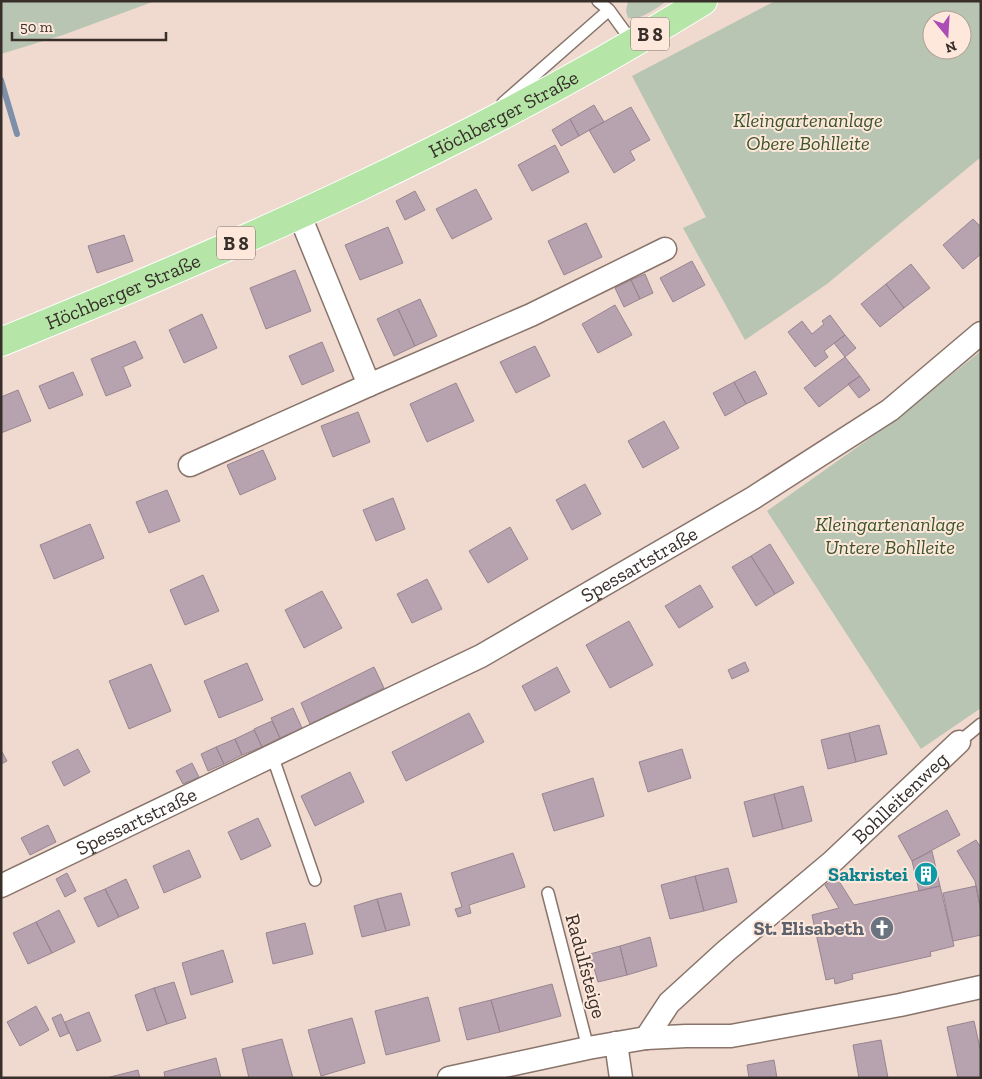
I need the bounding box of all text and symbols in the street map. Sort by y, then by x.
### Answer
scale bar [12,10,166,42]
north arrow [922,10,972,60]
text: 50 m [20,18,53,36]
road number: B 8 [631,18,669,50]
text: N [943,37,959,57]
street label: Höchberger Straße [425,65,582,163]
park label: Kleingartenanlage Obere Bohlleite [733,108,883,155]
road number: B 8 [217,227,255,260]
street label: Höchberger Straße [42,248,204,335]
park label: Kleingartenanlage Untere Bohlleite [815,512,965,559]
street label: Spessartstraße [576,521,702,607]
street label: Bohlleitenweg [847,747,953,849]
street label: Spessartstraße [72,782,200,860]
building icon: Sakristei [913,861,939,887]
place label: Sakristei [828,862,908,886]
street label: Radulfsteige [561,911,611,1021]
church icon: St. Elisabeth [869,915,895,941]
place label: St. Elisabeth [754,916,864,940]

